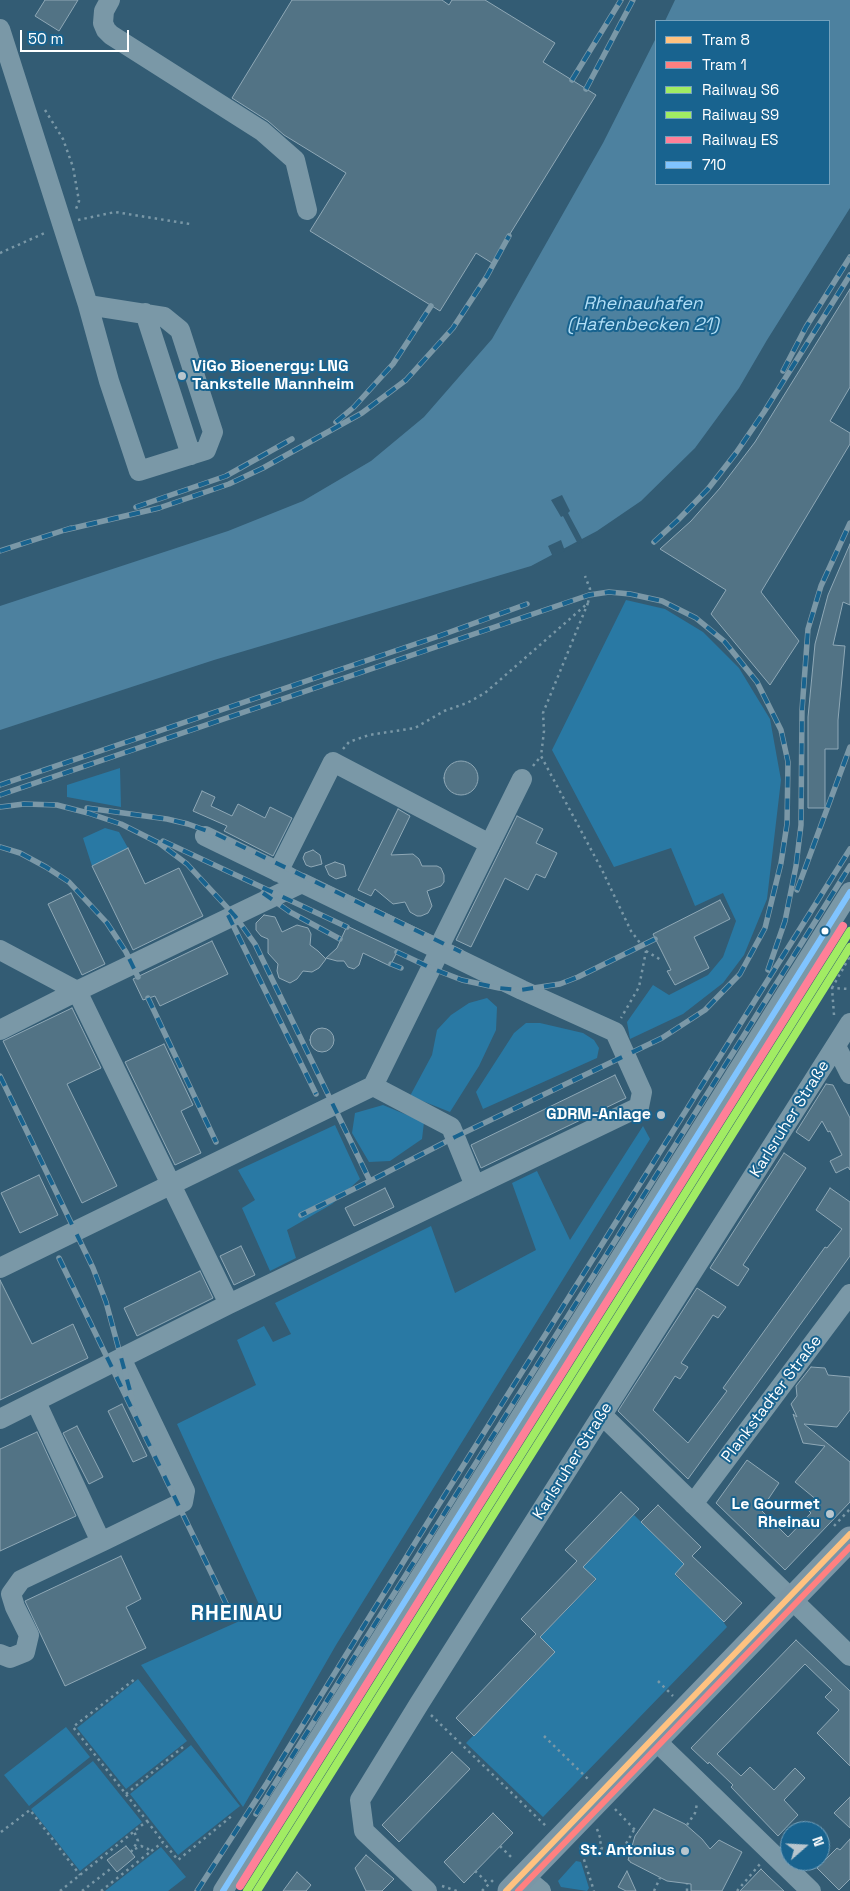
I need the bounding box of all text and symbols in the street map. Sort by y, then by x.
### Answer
scale bar [22,20,131,52]
legend [655,20,830,185]
text: 50 m [28,29,63,48]
text: Tram 8 [702,30,750,49]
text: Tram 1 [702,55,747,74]
text: Railway S6 [702,80,779,99]
text: Railway S9 [702,105,779,124]
text: Railway ES [702,130,778,149]
text: 710 [702,155,726,174]
water label: Rheinauhafen (Hafenbecken 21) [567,293,719,336]
place label: ViGo Bioenergy: LNG Tankstelle Mannheim [192,357,354,395]
marker: ViGo Bioenergy: LNG Tankstelle Mannheim [176,370,188,382]
unlabelled marker [820,926,830,936]
street label: Karlsruher Straße [746,1057,834,1181]
place label: GDRM-Anlage [546,1105,651,1125]
marker: GDRM-Anlage [655,1109,667,1121]
street label: Plankstadter Straße [718,1332,826,1466]
street label: Karlsruher Straße [529,1399,617,1523]
place label: Le Gourmet Rheinau [732,1495,820,1533]
marker: Le Gourmet Rheinau [824,1508,836,1520]
district label: RHEINAU [190,1601,284,1627]
north arrow [780,1821,830,1871]
text: N [808,1834,828,1849]
place label: St. Antonius [580,1841,675,1861]
marker: St. Antonius [679,1845,691,1857]

